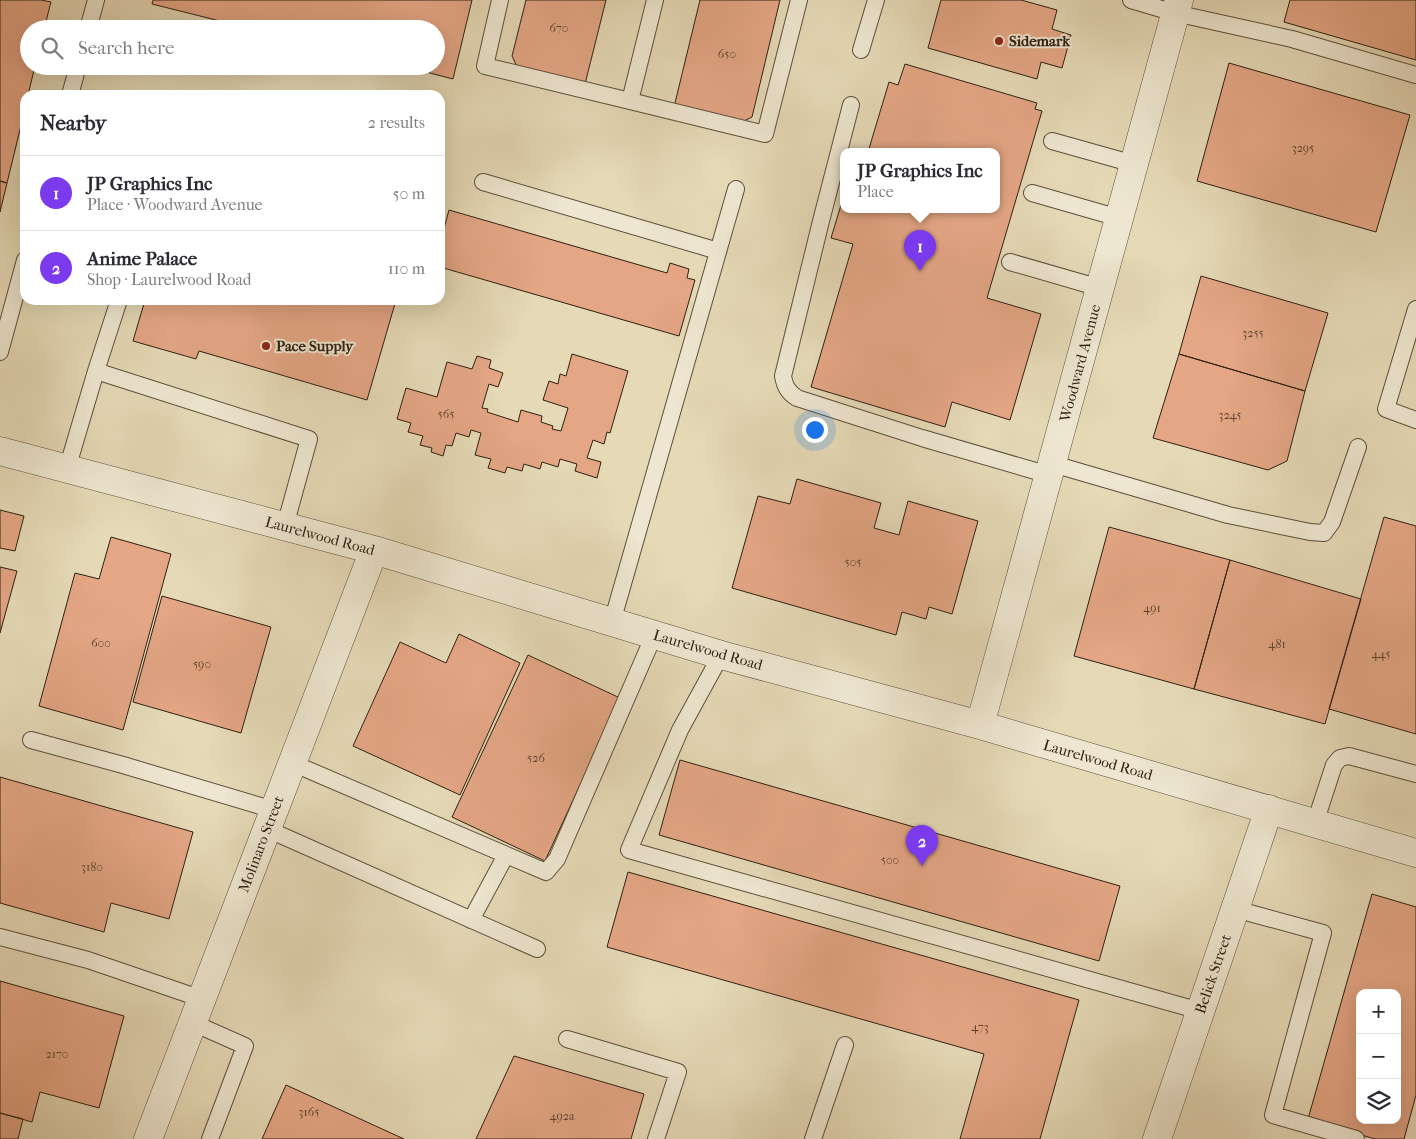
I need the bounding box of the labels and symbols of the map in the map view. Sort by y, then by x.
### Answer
house number: 670 [550,21,568,35]
place label: Sidemark [1009,32,1071,50]
marker: Sidemark [993,35,1005,47]
house number: 650 [718,47,736,61]
house number: 3295 [1292,141,1314,155]
pin: 1 [904,230,936,271]
street label: Woodward Avenue [1055,302,1104,425]
house number: 3255 [1242,326,1264,340]
place label: Pace Supply [276,337,354,355]
marker: Pace Supply [260,340,272,352]
house number: 565 [438,407,454,421]
house number: 3245 [1218,408,1242,422]
your location [802,417,828,443]
street label: Laurelwood Road [263,513,378,560]
house number: 505 [845,555,861,569]
house number: 491 [1143,601,1161,615]
street label: Laurelwood Road [651,626,766,674]
house number: 600 [91,636,111,650]
house number: 481 [1268,637,1286,651]
house number: 445 [1371,647,1391,661]
house number: 590 [193,657,211,671]
street label: Laurelwood Road [1041,736,1156,784]
house number: 526 [527,751,545,765]
street label: Molinaro Street [234,793,288,895]
pin: 2 [906,825,938,866]
house number: 500 [881,853,899,867]
house number: 3180 [81,860,103,874]
street label: Belick Street [1191,931,1235,1016]
house number: 473 [971,1020,989,1034]
house number: 2170 [46,1047,68,1061]
house number: 3165 [299,1105,319,1119]
house number: 492a [549,1109,575,1123]

